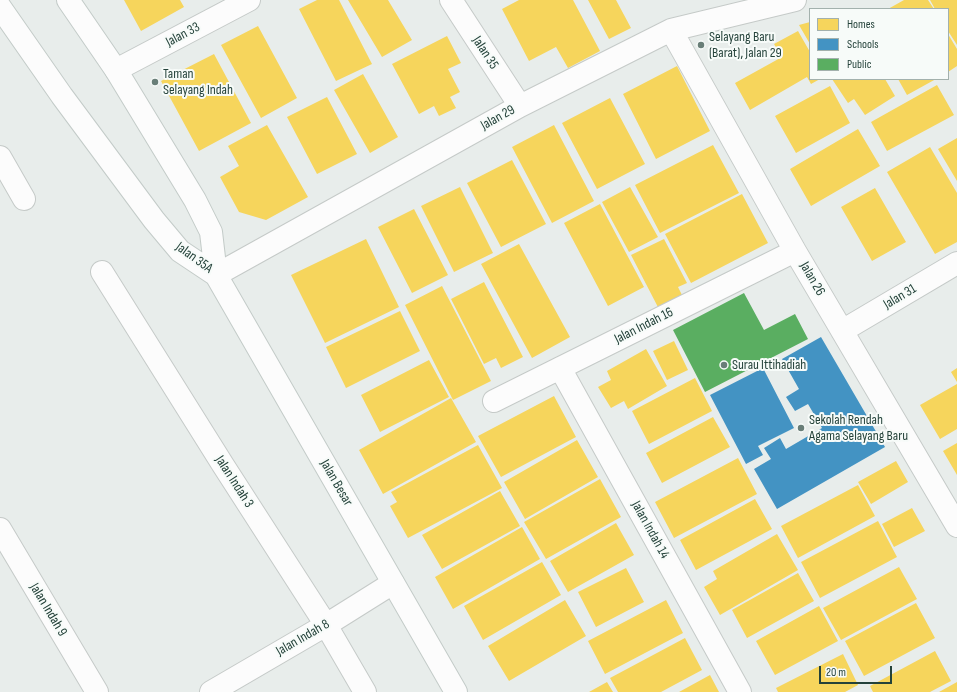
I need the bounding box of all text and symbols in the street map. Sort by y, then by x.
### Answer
legend [809,8,949,80]
text: Homes [847,17,875,32]
street label: Jalan 33 [163,19,203,51]
place label: Selayang Baru (Barat), Jalan 29 [709,29,782,62]
street label: Jalan 35 [468,33,502,73]
text: Schools [847,37,879,52]
marker: Selayang Baru (Barat), Jalan 29 [696,40,706,50]
text: Public [847,57,872,72]
place label: Taman Selayang Indah [163,66,233,98]
marker: Taman Selayang Indah [150,77,160,87]
street label: Jalan 29 [478,102,518,134]
street label: Jalan 35A [172,239,216,277]
street label: Jalan 26 [796,259,828,299]
street label: Jalan 31 [881,281,919,313]
street label: Jalan Indah 16 [612,304,676,348]
place label: Surau Ittihadiah [732,357,806,373]
marker: Surau Ittihadiah [719,360,729,370]
place label: Sekolah Rendah Agama Selayang Baru [809,412,908,444]
marker: Sekolah Rendah Agama Selayang Baru [796,423,806,433]
street label: Jalan Indah 3 [211,453,257,511]
street label: Jalan Besar [316,457,356,509]
street label: Jalan Indah 14 [627,498,673,562]
street label: Jalan Indah 9 [26,580,70,640]
street label: Jalan Indah 8 [273,616,333,660]
scale bar [821,658,894,684]
text: 20 m [826,665,846,680]

